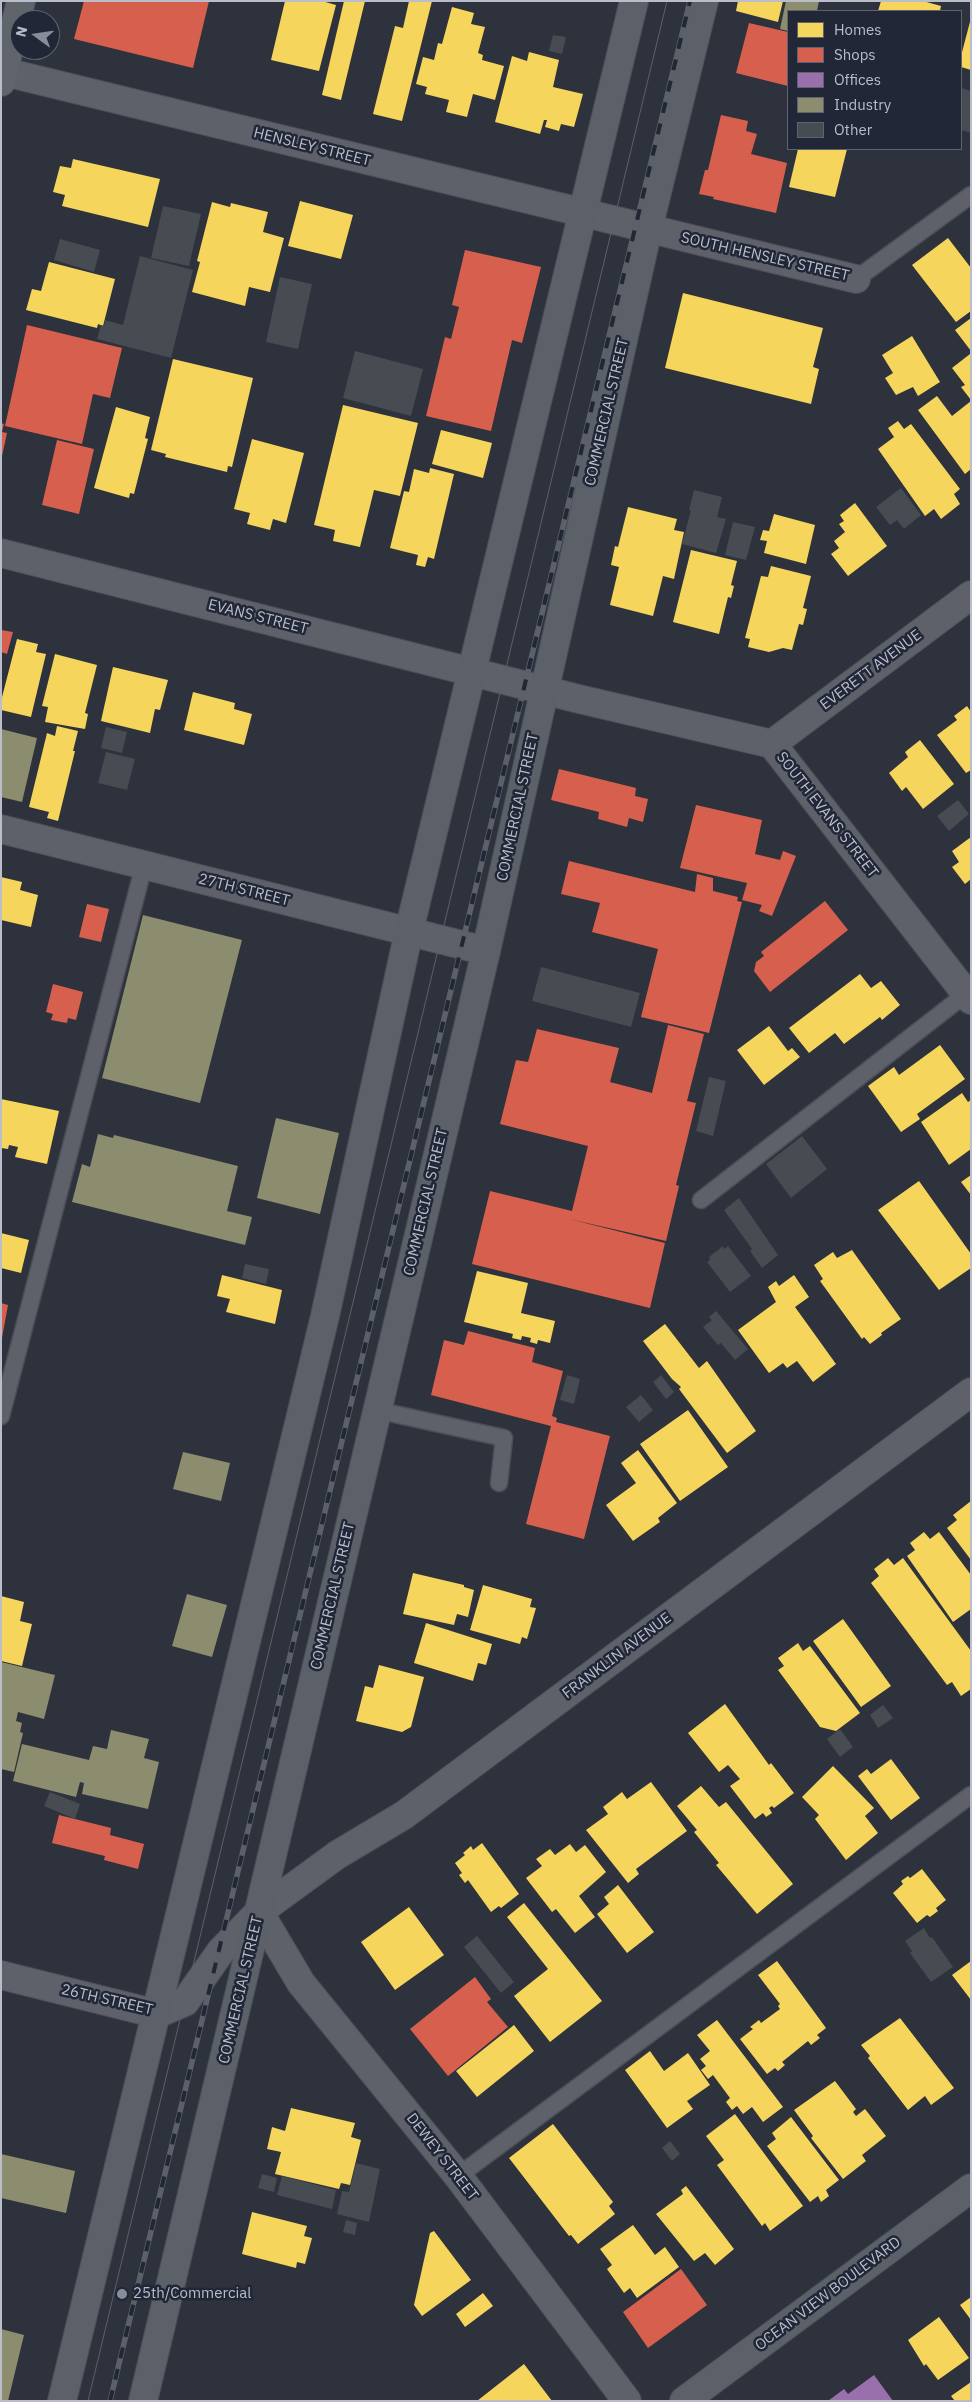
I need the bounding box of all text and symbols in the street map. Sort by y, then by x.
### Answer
north arrow [10,10,60,60]
legend [787,10,962,150]
text: Homes [834,20,882,39]
text: N [11,25,31,39]
text: Shops [834,45,876,64]
text: Offices [834,70,881,89]
text: Industry [834,95,891,114]
text: Other [834,120,872,139]
street label: HENSLEY STREET [252,124,372,170]
street label: SOUTH HENSLEY STREET [679,229,851,285]
street label: COMMERCIAL STREET [581,336,633,488]
street label: EVANS STREET [206,596,310,638]
street label: EVERETT AVENUE [817,626,925,714]
street label: COMMERCIAL STREET [493,731,543,883]
street label: SOUTH EVANS STREET [772,749,882,881]
street label: 27TH STREET [196,870,292,910]
street label: COMMERCIAL STREET [400,1126,452,1278]
street label: COMMERCIAL STREET [307,1520,359,1672]
street label: FRANKLIN AVENUE [559,1609,675,1703]
street label: COMMERCIAL STREET [215,1914,267,2066]
street label: 26TH STREET [59,1981,155,2019]
street label: DEWEY STREET [402,2110,482,2204]
street label: OCEAN VIEW BOULEVARD [752,2233,904,2355]
place label: 25th/Commercial [133,2285,251,2303]
marker: 25th/Commercial [115,2287,129,2301]

